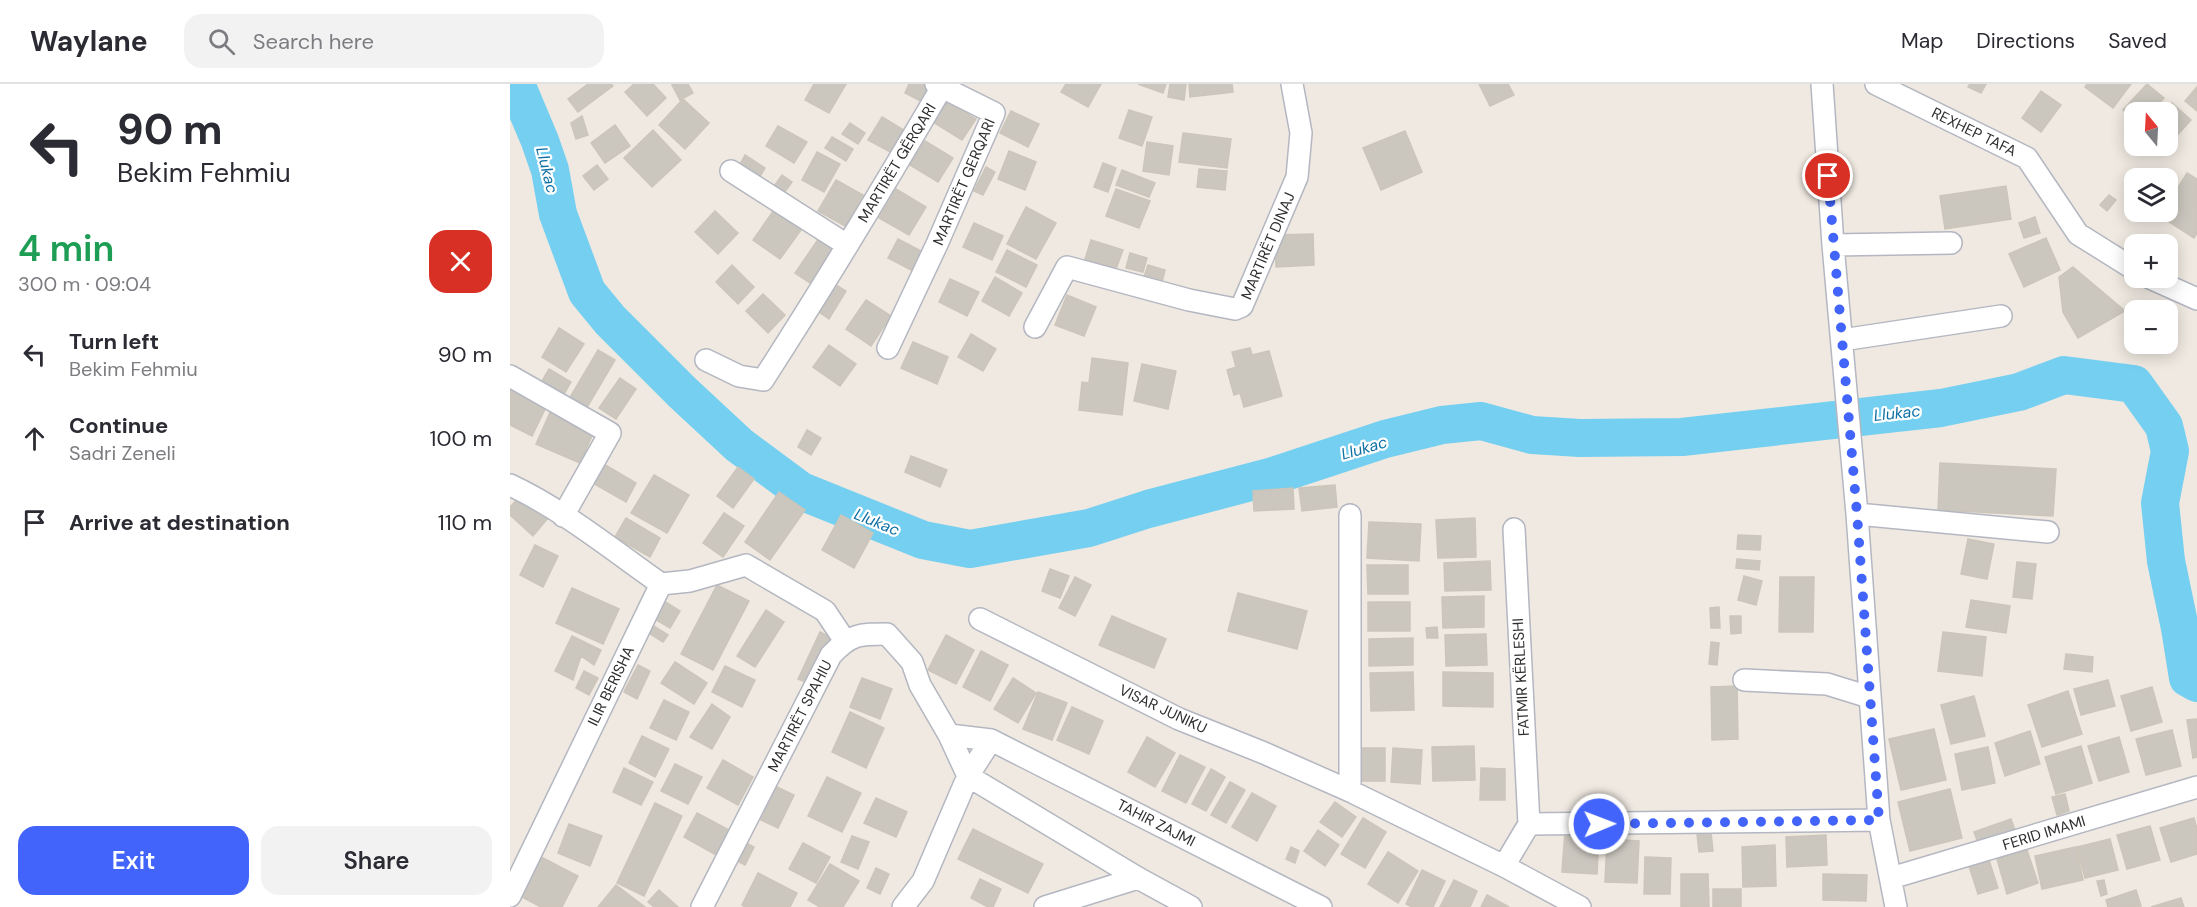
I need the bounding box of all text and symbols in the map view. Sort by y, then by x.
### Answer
search box [184,14,604,68]
text: Waylane [30,23,148,60]
icon: search [205,25,238,58]
text: Search here [253,27,374,56]
text: Map [1901,27,1943,55]
text: Directions [1976,27,2075,55]
text: Saved [2108,27,2167,55]
street label: MARTIRËT GËRQARI [853,100,941,226]
text: 90 m [117,102,223,157]
north arrow [2124,102,2178,156]
map controls [2124,102,2178,354]
street label: REXHEP TAFA [1928,103,2020,161]
icon: left [18,108,96,186]
street label: MARTIRËT GERQARI [928,116,1000,248]
water label: Llukac [531,145,563,195]
pin [1802,150,1853,201]
text: Bekim Fehmiu [117,155,291,190]
icon: arrive [1811,159,1844,192]
button: layers [2124,168,2178,222]
street label: MARTIRËT DINAJ [1236,189,1300,303]
text: 4 min [18,225,114,272]
button: close [429,230,492,293]
button: + [2124,234,2178,288]
text: 300 m · 09:04 [18,271,151,297]
button: − [2124,300,2178,354]
text: Turn left [69,327,159,356]
icon: left [18,338,51,371]
text: 90 m [438,340,492,369]
text: Bekim Fehmiu [69,356,198,382]
water label: Llukac [1872,400,1922,426]
text: Continue [69,411,168,440]
icon: ahead [18,422,51,455]
text: 100 m [430,424,492,453]
water label: Llukac [1338,431,1390,465]
text: Sadri Zeneli [69,440,176,466]
water label: Llukac [851,503,903,541]
icon: arrive [18,506,51,539]
text: Arrive at destination [69,508,290,537]
text: 110 m [438,508,492,537]
street label: FATMIR KËRLESHI [1508,617,1534,737]
street label: ILIR BERISHA [583,643,639,729]
street label: MARTIRËT SPAHIU [763,657,837,775]
street label: VISAR JUNIKU [1116,680,1210,738]
position arrow [1567,792,1631,856]
street label: TAHIR ZAJMI [1113,795,1199,851]
street label: FERID IMAMI [2000,811,2088,855]
button: Exit [18,826,249,895]
button: Share [261,826,492,895]

